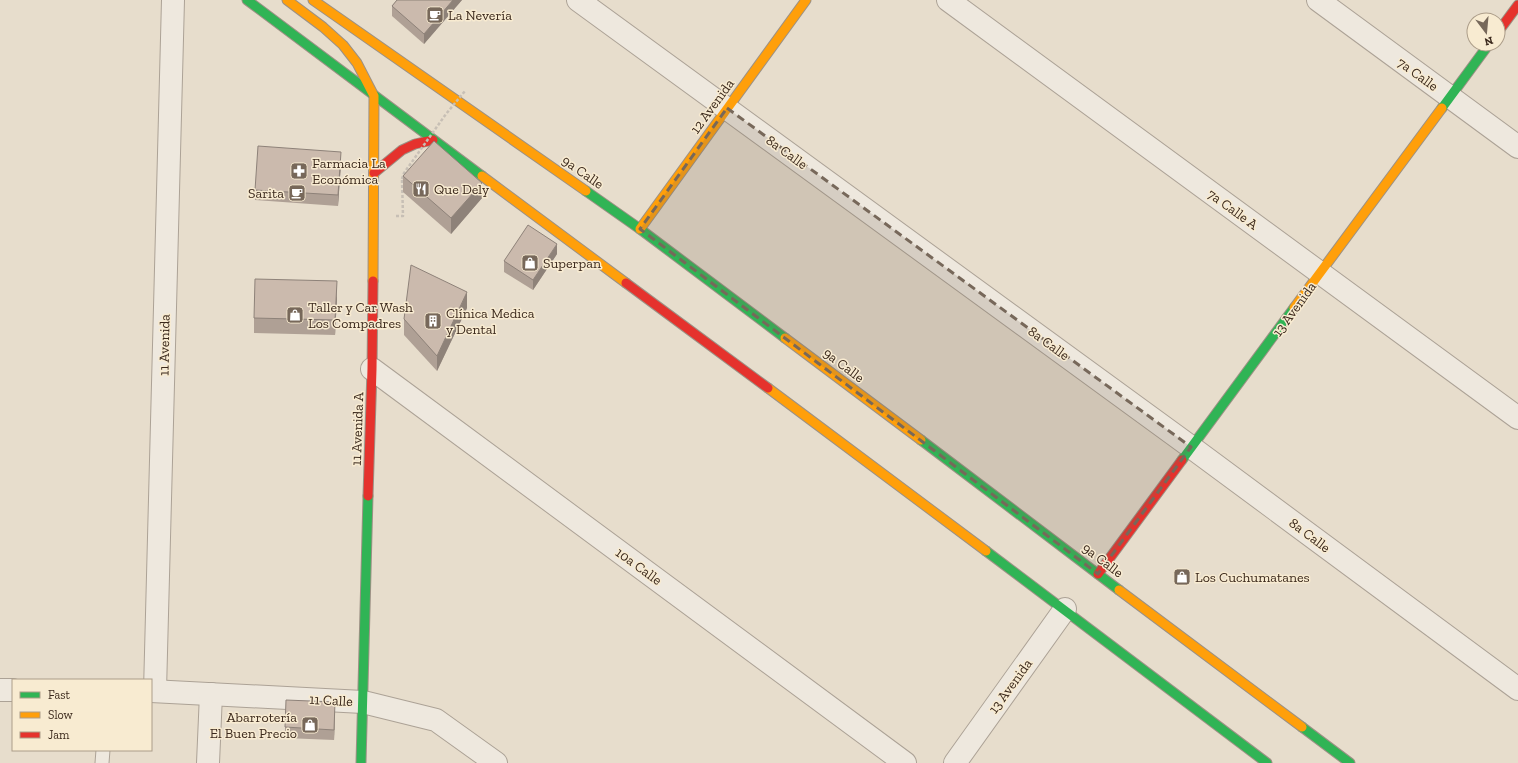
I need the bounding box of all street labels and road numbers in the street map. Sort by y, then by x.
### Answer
street label: 7a Calle [1394,54,1442,95]
street label: 12 Avenida [687,75,738,137]
street label: 8a Calle [763,132,811,173]
street label: 9a Calle [558,152,607,193]
street label: 7a Calle A [1204,185,1262,234]
street label: 13 Avenida [1269,279,1320,340]
street label: 11 Avenida [155,314,174,376]
street label: 8a Calle [1025,323,1073,364]
street label: 9a Calle [820,344,868,387]
street label: 11 Avenida A [348,391,367,466]
street label: 8a Calle [1286,514,1334,557]
street label: 9a Calle [1079,539,1127,582]
street label: 10a Calle [612,544,666,589]
street label: 13 Avenida [985,656,1036,717]
street label: 11 Calle [309,691,354,710]

